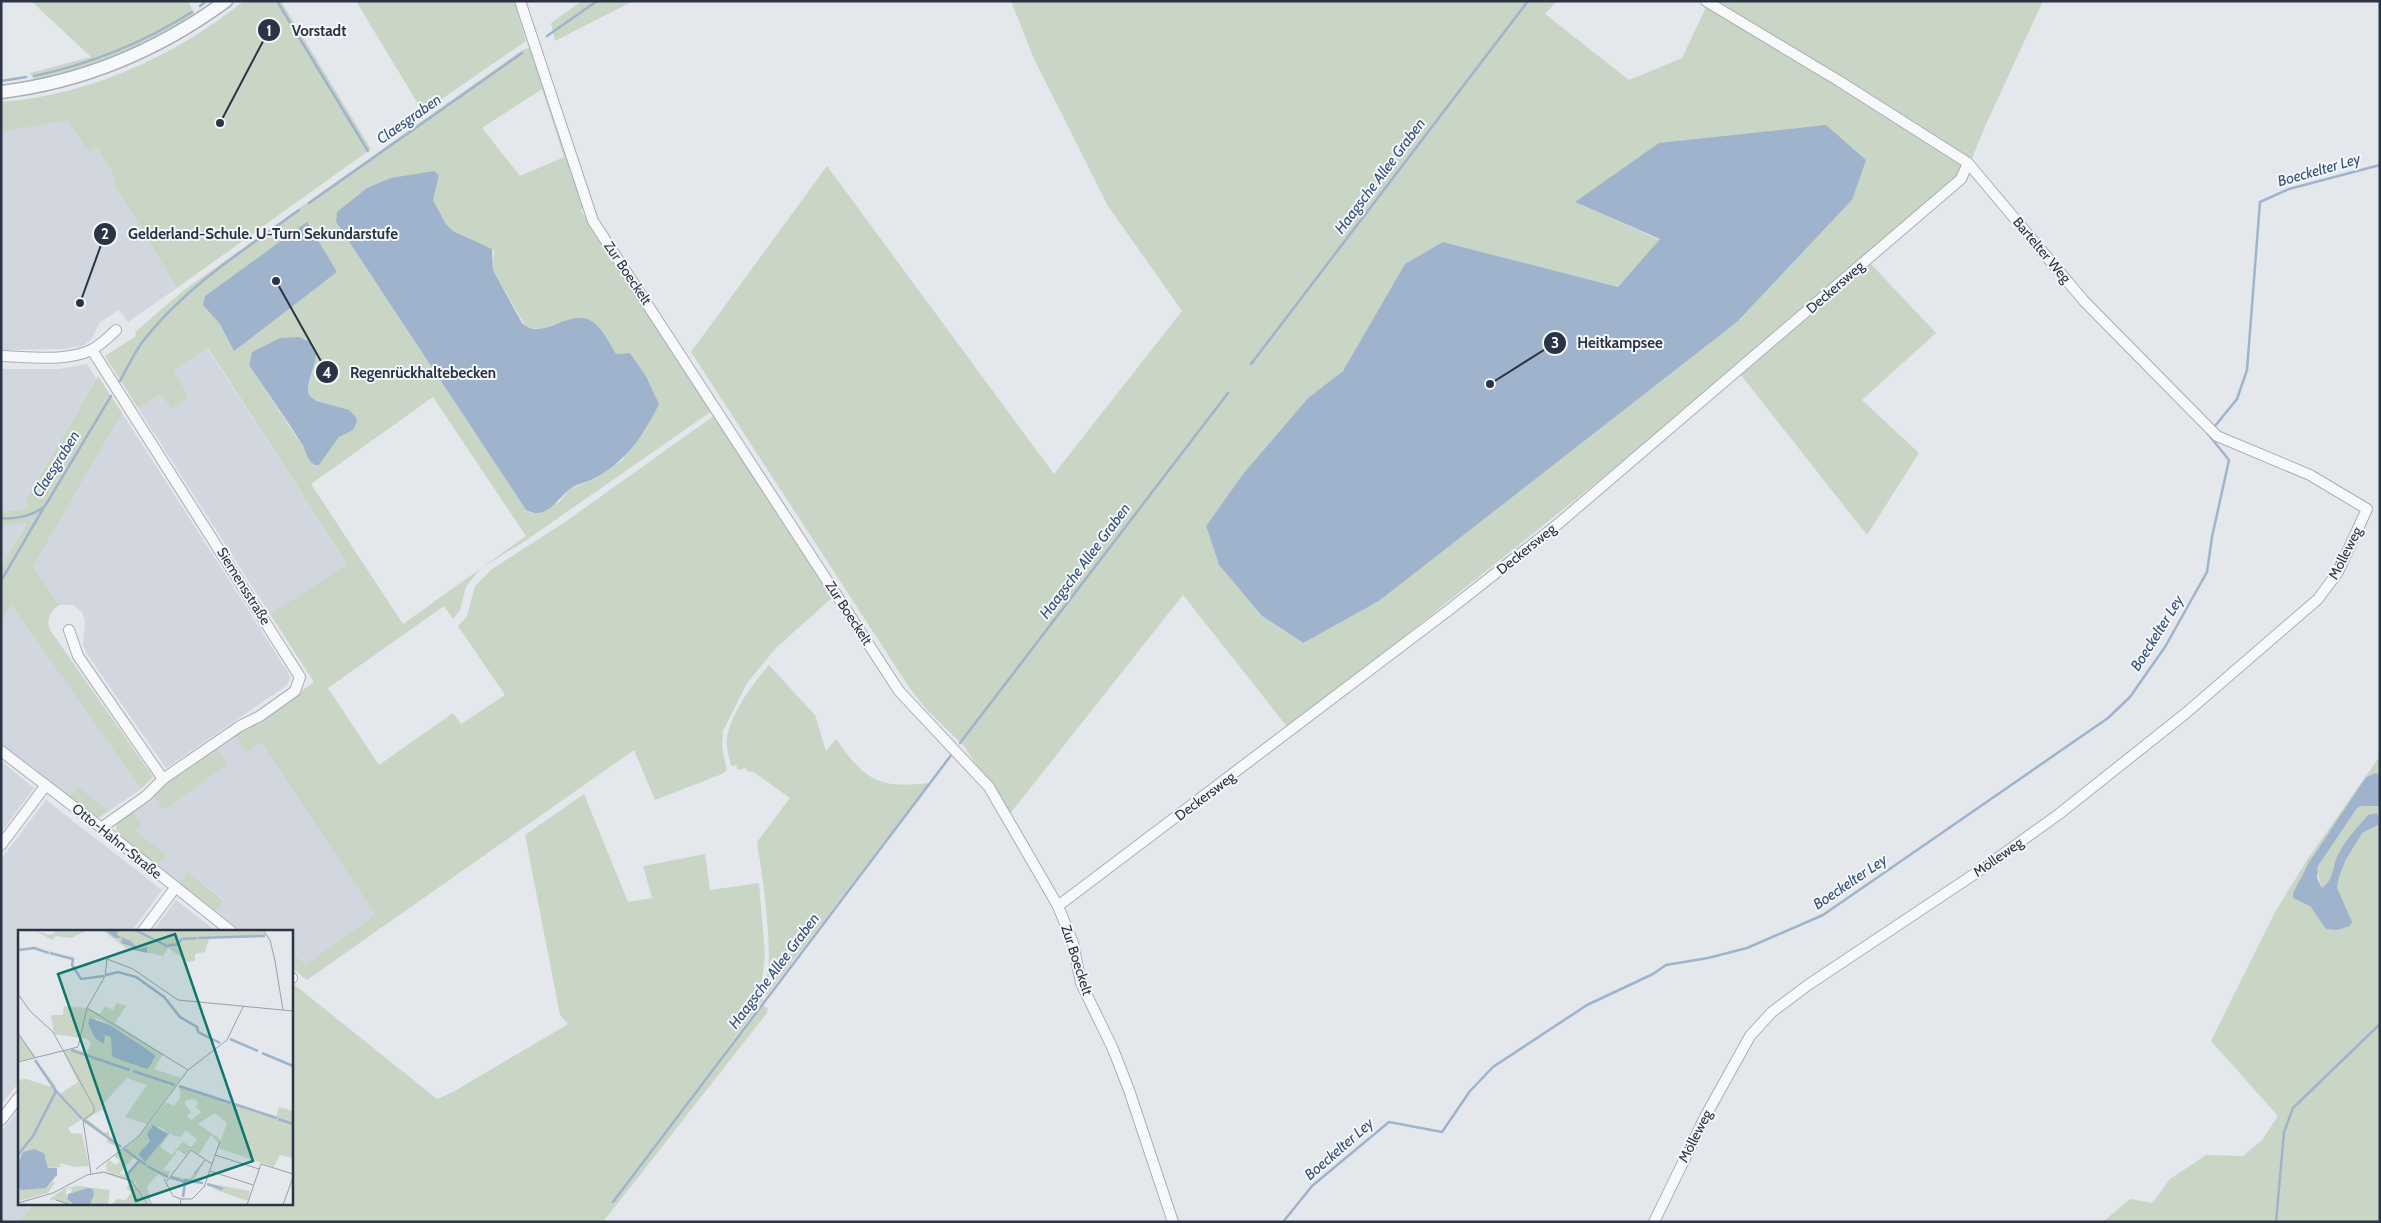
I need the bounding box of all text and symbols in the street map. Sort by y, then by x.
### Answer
callout: Vorstadt [256,15,356,45]
text: 1 [266,22,272,40]
text: Vorstadt [292,22,346,40]
water label: Claesgraben [373,90,445,148]
water label: Haagsche Allee Graben [1331,115,1429,237]
water label: Boeckelter Ley [2275,149,2364,190]
street label: Bartelter Weg [2009,213,2076,288]
callout: Gelderland-Schule. U-Turn Sekundarstufe [93,219,408,249]
text: 2 [101,225,109,243]
text: Gelderland-Schule. U-Turn Sekundarstufe [128,225,398,243]
street label: Zur Boeckelt [600,238,656,308]
street label: Deckersweg [1802,256,1869,317]
callout: Heitkampsee [1542,328,1673,358]
text: 3 [1551,334,1559,352]
text: Heitkampsee [1577,334,1663,352]
callout: Regenrückhaltebecken [315,357,506,387]
text: 4 [322,364,332,382]
text: Regenrückhaltebecken [350,364,496,382]
water label: Claesgraben [29,428,83,500]
water label: Haagsche Allee Graben [1036,500,1134,622]
street label: Deckersweg [1493,519,1560,578]
street label: Mölleweg [2324,523,2366,582]
street label: Siemensstraße [213,544,275,628]
street label: Zur Boeckelt [822,578,877,649]
water label: Boeckelter Ley [2127,591,2188,674]
street label: Deckersweg [1171,767,1240,825]
street label: Otto-Hahn-Straße [68,799,166,883]
street label: Mölleweg [1970,833,2027,881]
water label: Boeckelter Ley [1810,850,1891,913]
water label: Haagsche Allee Graben [725,910,823,1032]
street label: Zur Boeckelt [1057,923,1097,998]
inset map [18,930,292,1206]
street label: Mölleweg [1674,1106,1716,1165]
water label: Boeckelter Ley [1301,1113,1378,1184]

